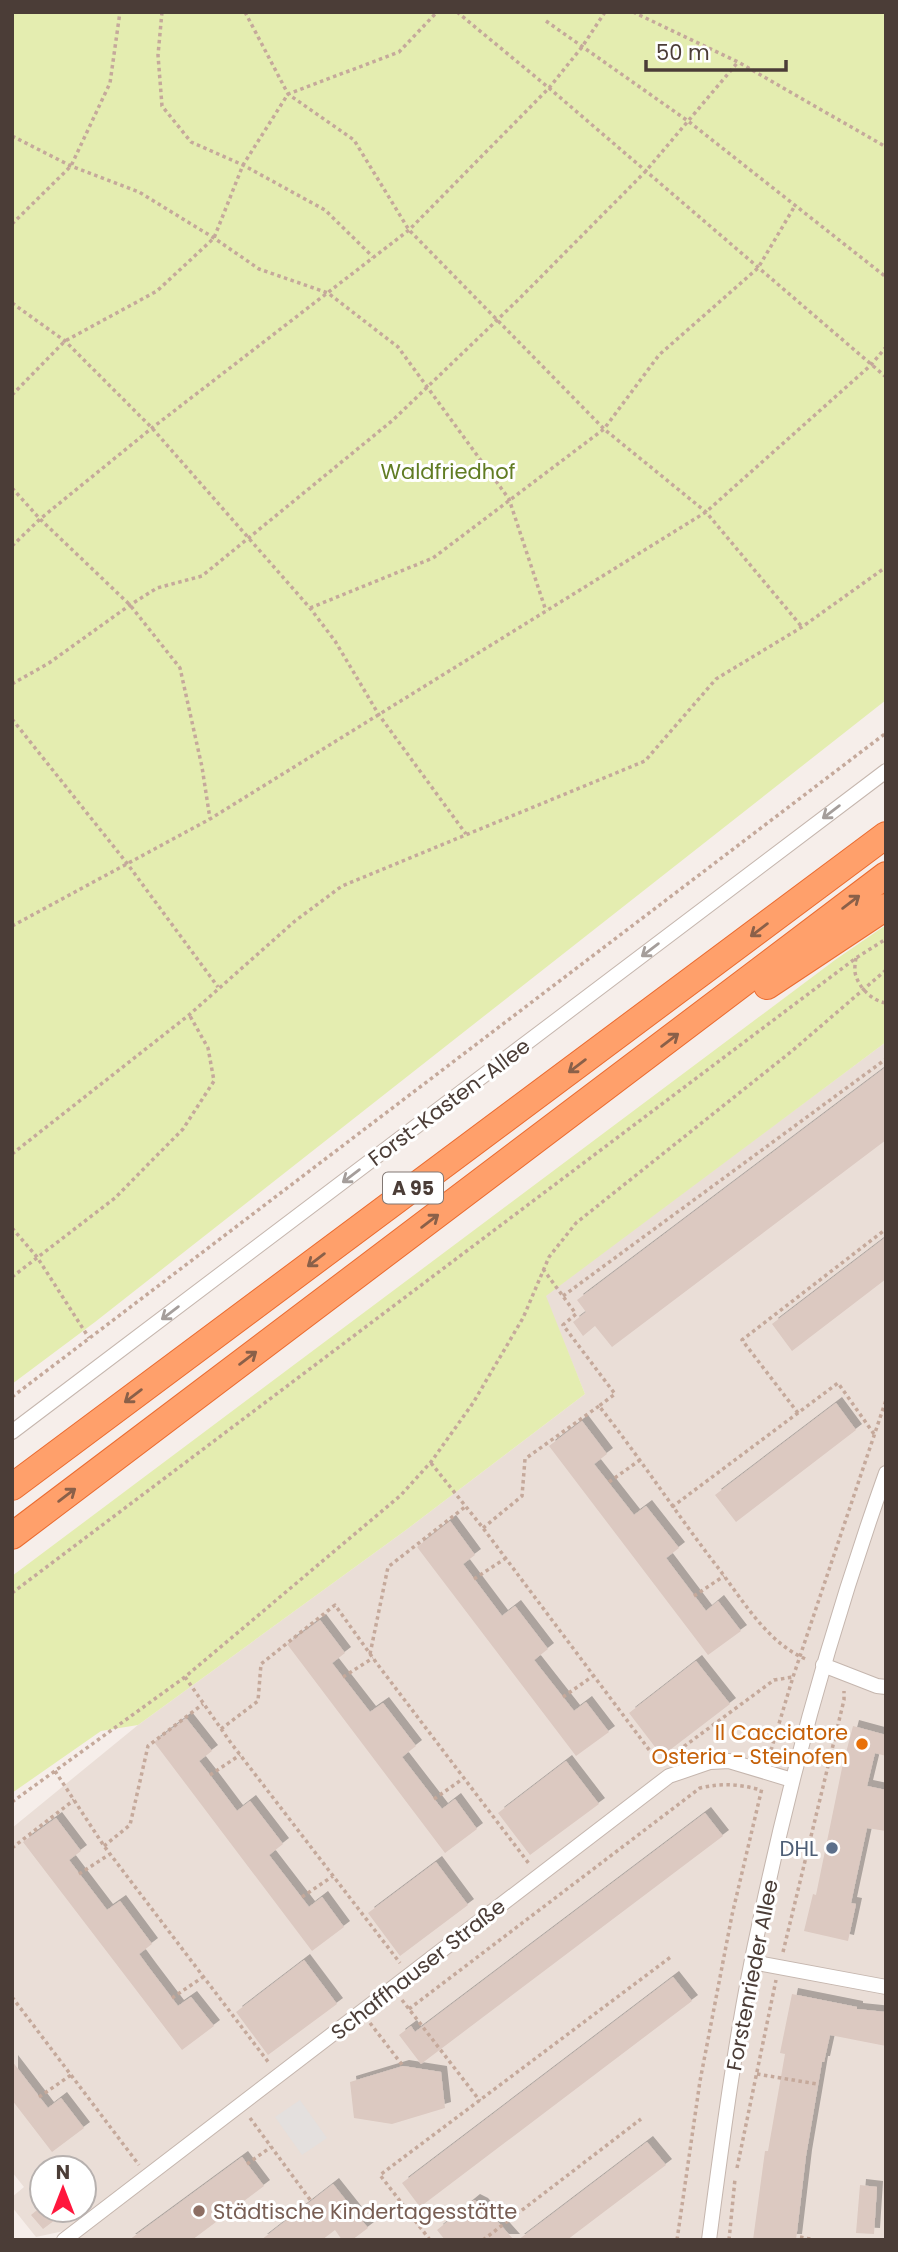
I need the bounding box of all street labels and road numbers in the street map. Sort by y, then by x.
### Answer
street label: Forst-Kasten-Allee [362,1031,536,1173]
road number: A 95 [383,1172,443,1204]
street label: Forstenrieder Allee [719,1877,785,2073]
street label: Schaffhauser Straße [325,1892,511,2046]

